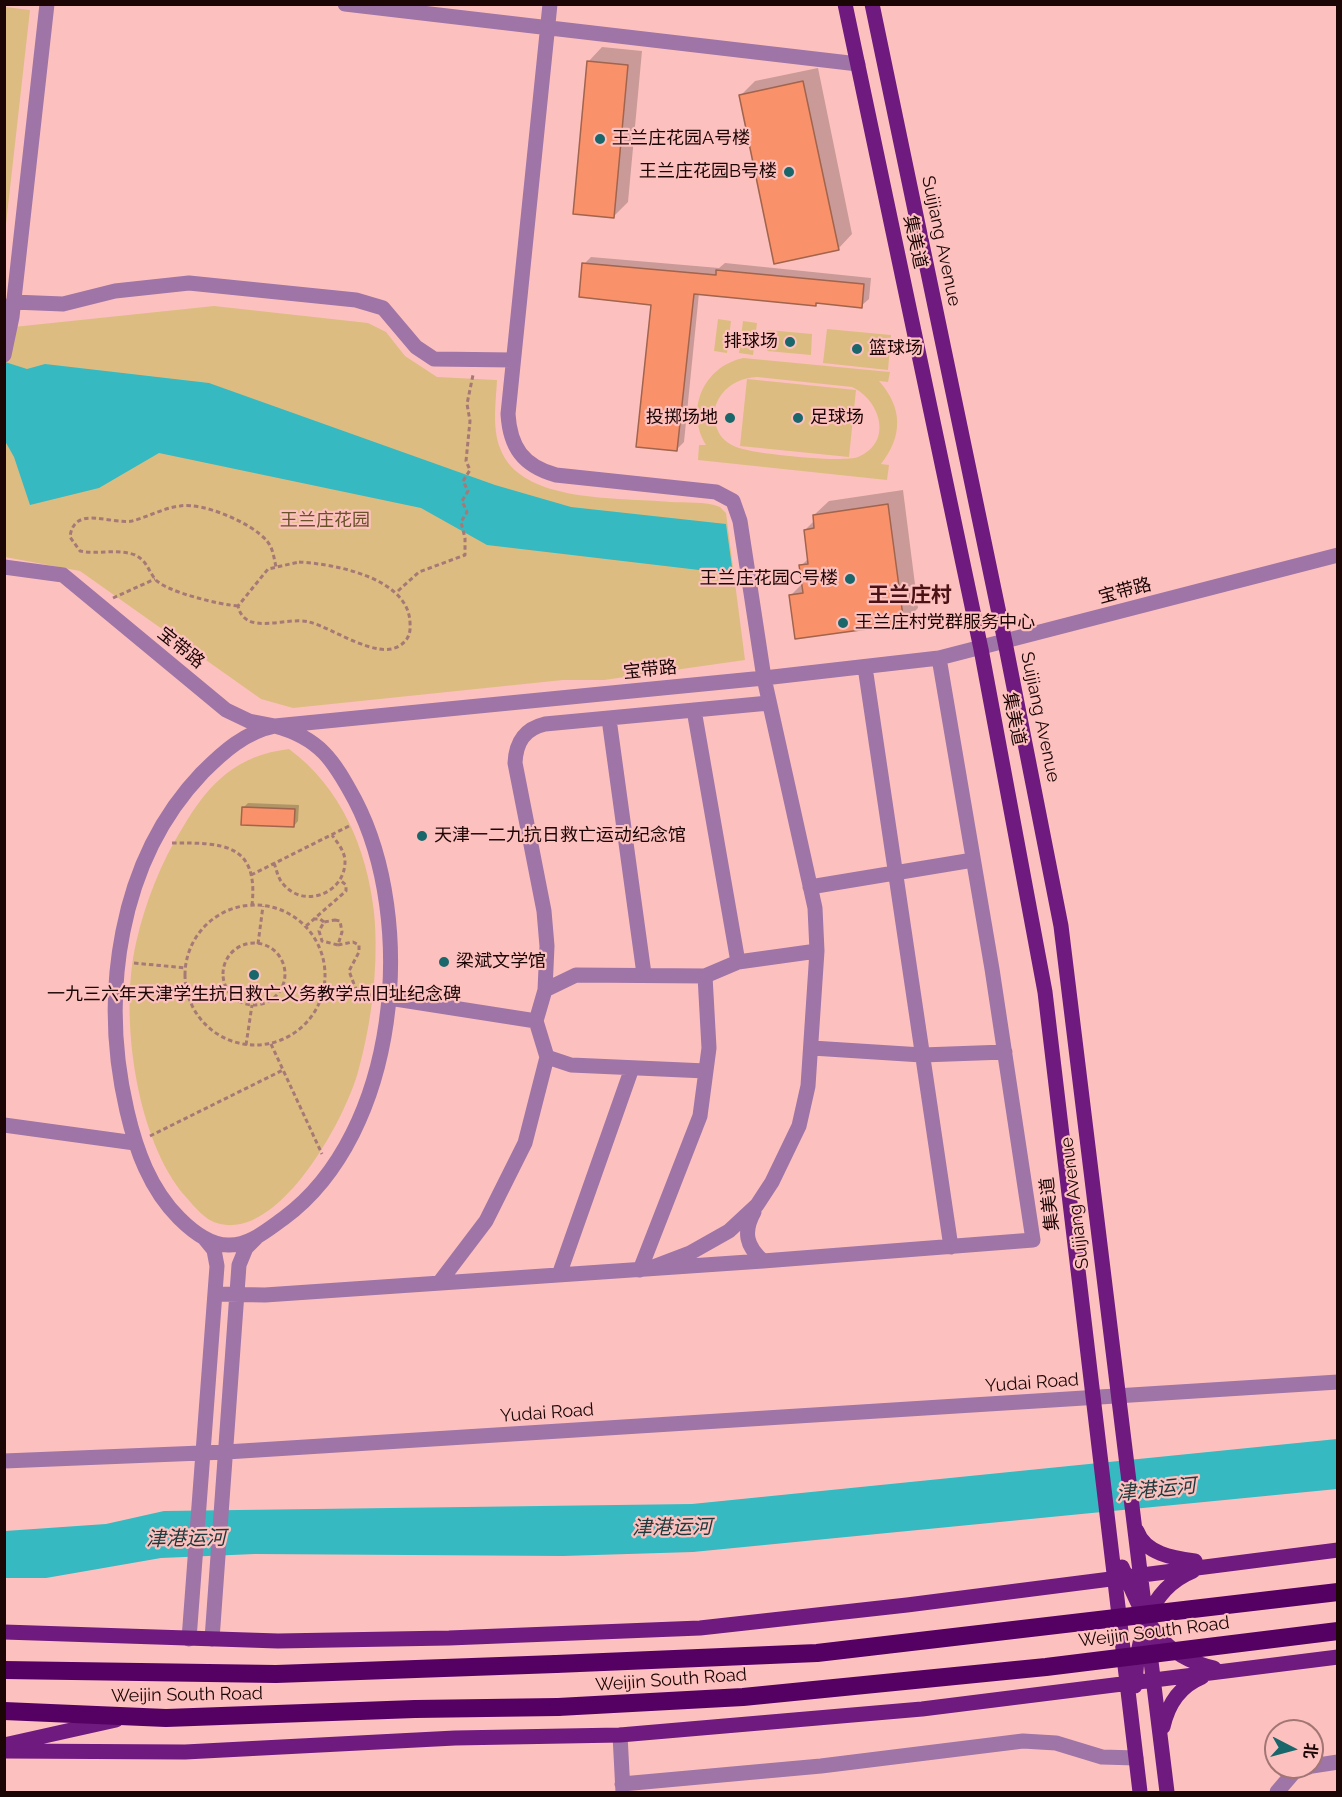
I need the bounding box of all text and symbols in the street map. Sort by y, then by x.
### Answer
place label: 王兰庄花园A号楼 [612,128,750,150]
marker: 王兰庄花园A号楼 [593,132,607,146]
place label: 王兰庄花园B号楼 [639,161,777,183]
marker: 王兰庄花园B号楼 [782,165,796,179]
street label: Suijiang Avenue [917,174,965,308]
street label: 集美道 [899,213,931,271]
place label: 排球场 [724,331,778,353]
marker: 排球场 [783,335,797,349]
place label: 篮球场 [869,338,923,360]
marker: 篮球场 [850,342,864,356]
place label: 投掷场地 [646,407,718,429]
place label: 足球场 [810,407,864,429]
marker: 投掷场地 [723,411,737,425]
marker: 足球场 [791,411,805,425]
park label: 王兰庄花园 [280,510,370,532]
place label: 王兰庄花园C号楼 [700,568,838,590]
marker: 王兰庄花园C号楼 [843,572,857,586]
street label: 宝带路 [1096,574,1154,608]
district label: 王兰庄村 [868,583,952,609]
place label: 王兰庄村党群服务中心 [855,612,1035,634]
marker: 王兰庄村党群服务中心 [836,616,850,630]
street label: 宝带路 [153,623,209,673]
street label: Suijiang Avenue [1016,650,1064,784]
street label: 宝带路 [622,656,678,684]
street label: 集美道 [998,690,1030,748]
place label: 天津一二九抗日救亡运动纪念馆 [434,825,686,847]
marker: 天津一二九抗日救亡运动纪念馆 [415,829,429,843]
place label: 梁斌文学馆 [456,951,546,973]
marker: 梁斌文学馆 [437,955,451,969]
marker: 一九三六年天津学生抗日救亡义务教学点旧址纪念碑 [247,968,261,982]
place label: 一九三六年天津学生抗日救亡义务教学点旧址纪念碑 [47,984,461,1006]
street label: Suijiang Avenue [1056,1136,1094,1270]
street label: 集美道 [1036,1176,1064,1232]
street label: Yudai Road [984,1369,1080,1397]
street label: Yudai Road [499,1399,595,1427]
water label: 津港运河 [1115,1474,1197,1506]
water label: 津港运河 [632,1515,712,1541]
water label: 津港运河 [146,1526,226,1552]
street label: Weijin South Road [1077,1612,1231,1652]
street label: Weijin South Road [595,1664,747,1696]
street label: Weijin South Road [111,1683,263,1707]
north arrow [1264,1719,1324,1779]
text: 北 [1300,1742,1321,1760]

